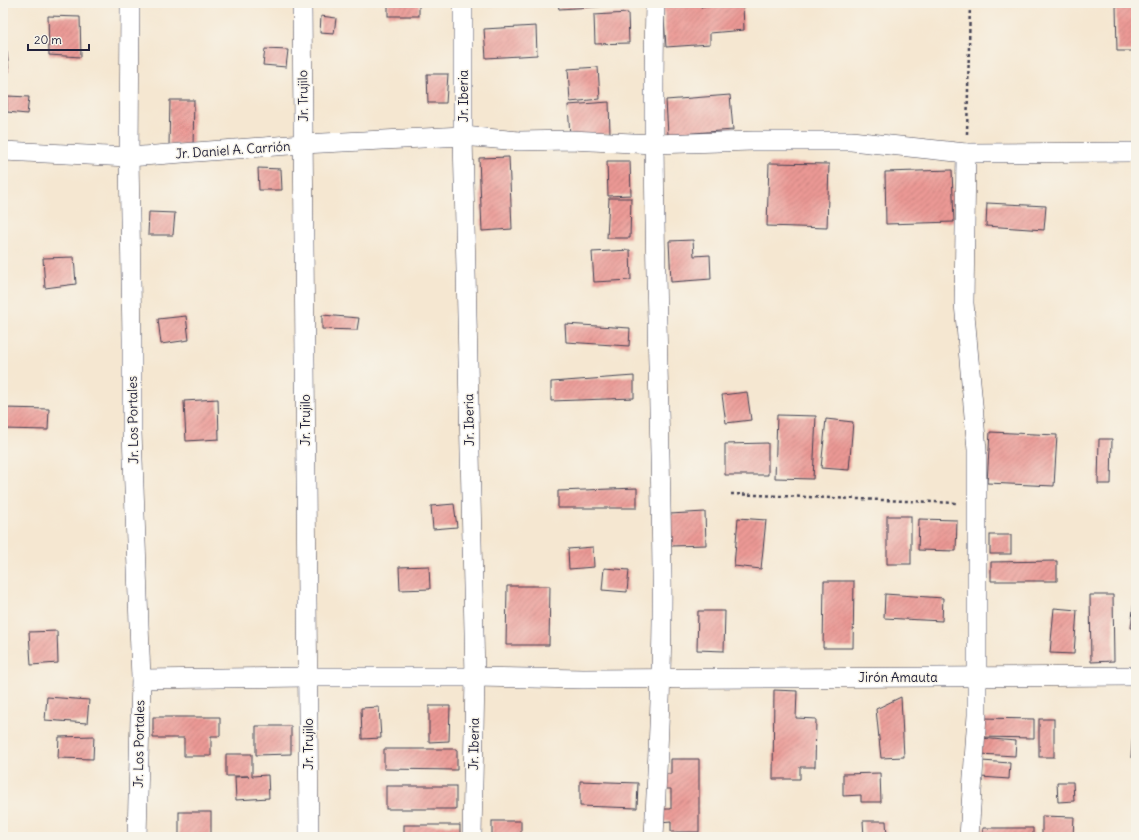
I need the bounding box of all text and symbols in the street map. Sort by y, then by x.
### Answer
scale bar [28,26,89,52]
text: 20 m [34,32,62,47]
street label: Jr. Trujilo [294,70,312,122]
street label: Jr. Iberia [455,70,472,122]
street label: Jr. Daniel A. Carrión [175,137,292,163]
street label: Jr. Los Portales [124,376,142,464]
street label: Jr. Trujilo [297,394,314,446]
street label: Jr. Iberia [460,394,478,446]
street label: Jirón Amauta [858,669,938,686]
street label: Jr. Los Portales [130,700,148,788]
street label: Jr. Trujilo [300,718,317,770]
street label: Jr. Iberia [465,718,483,770]

